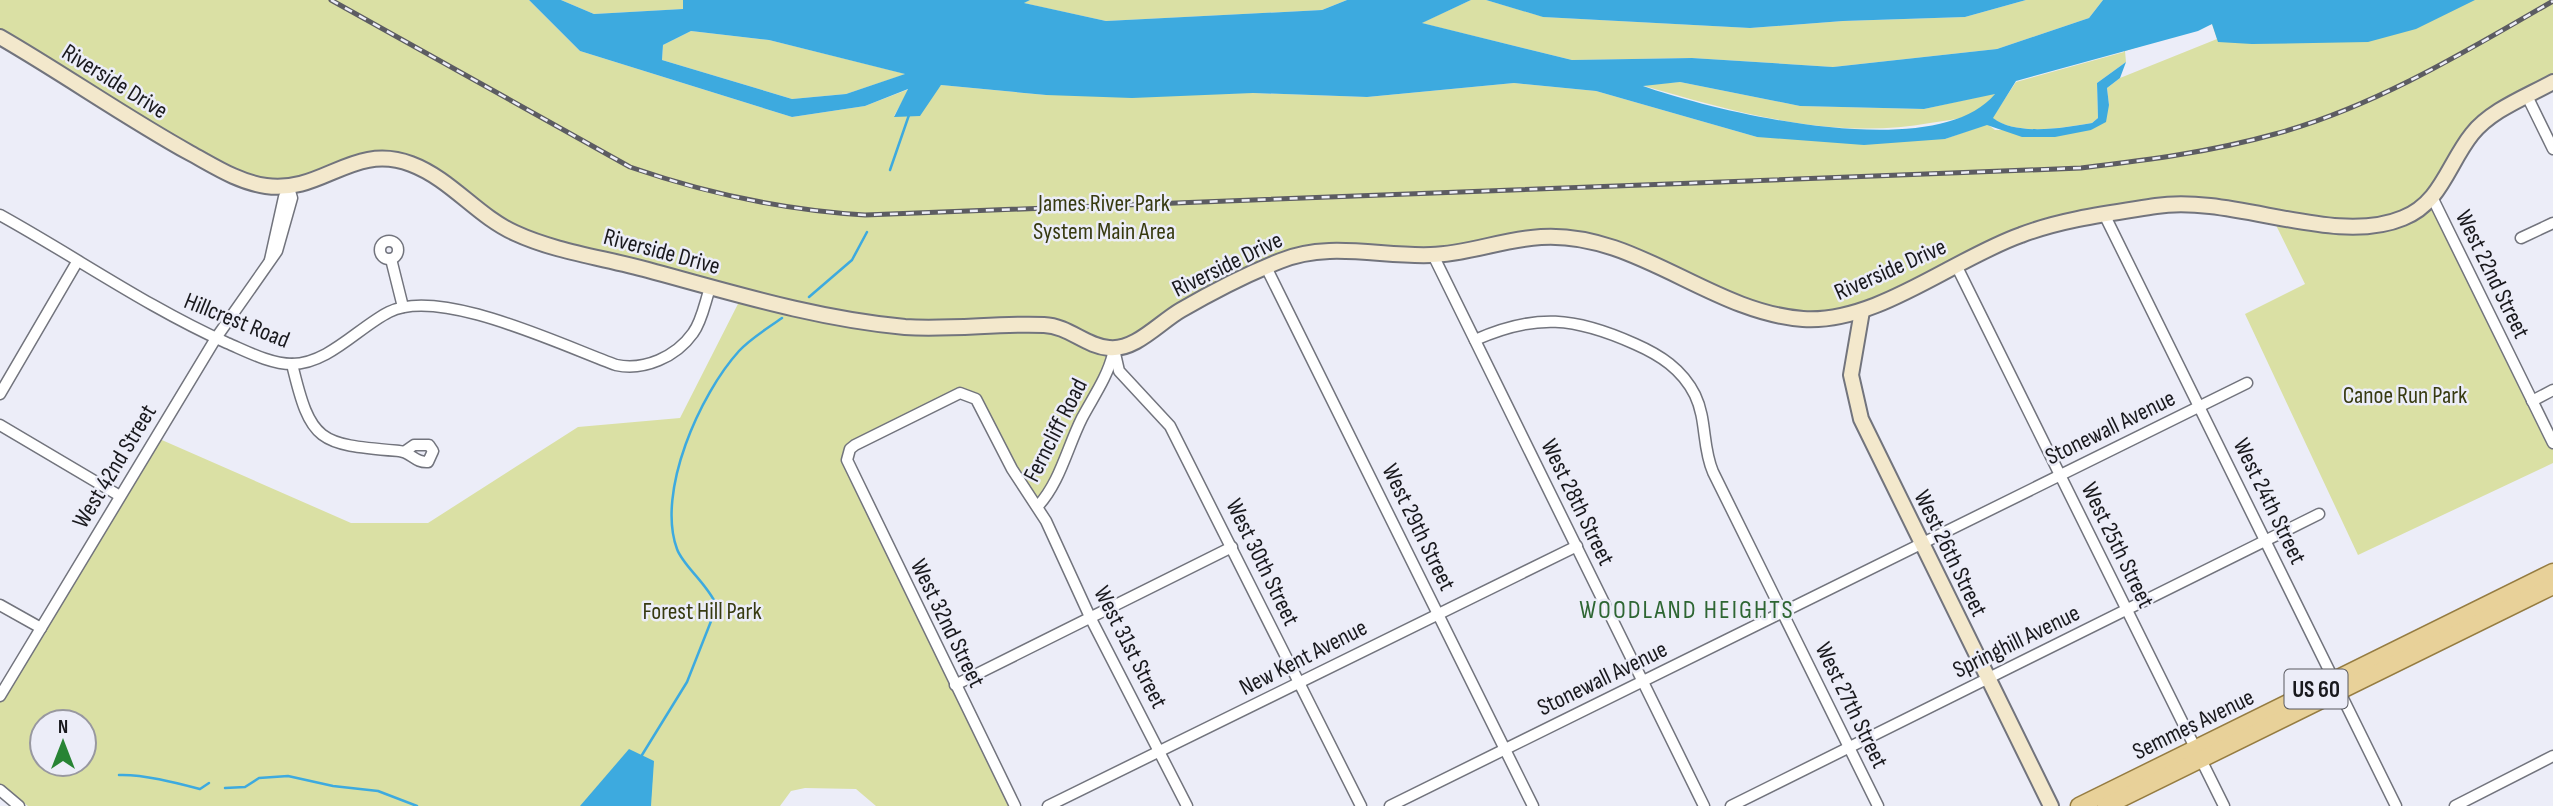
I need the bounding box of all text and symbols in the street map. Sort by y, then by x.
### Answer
street label: Riverside Drive [56,38,173,125]
park label: James River Park System Main Area [1033,189,1175,246]
street label: West 22nd Street [2449,205,2536,343]
street label: Riverside Drive [601,222,723,281]
street label: Riverside Drive [1167,225,1287,304]
street label: Riverside Drive [1830,232,1951,307]
street label: Hillcrest Road [180,286,294,355]
street label: Ferncliff Road [1017,374,1094,487]
park label: Canoe Run Park [2343,381,2467,410]
street label: Stonewall Avenue [2040,384,2180,471]
street label: West 42nd Street [66,399,163,533]
street label: West 28th Street [1534,434,1621,570]
street label: West 24th Street [2227,434,2312,569]
street label: West 29th Street [1375,459,1462,595]
street label: West 25th Street [2075,478,2160,613]
street label: West 26th Street [1907,485,1994,621]
street label: West 30th Street [1219,494,1306,630]
street label: West 32nd Street [904,554,991,692]
street label: West 31st Street [1087,581,1174,713]
district label: WOODLAND HEIGHTS [1579,595,1795,626]
park label: Forest Hill Park [642,597,762,626]
street label: Springhill Avenue [1948,598,2084,685]
street label: New Kent Avenue [1235,613,1372,702]
street label: Stonewall Avenue [1532,635,1672,722]
street label: West 27th Street [1809,638,1894,773]
road number: US 60 [2284,670,2348,708]
street label: Semmes Avenue [2128,683,2259,766]
north arrow [28,708,98,778]
text: N [58,716,68,739]

